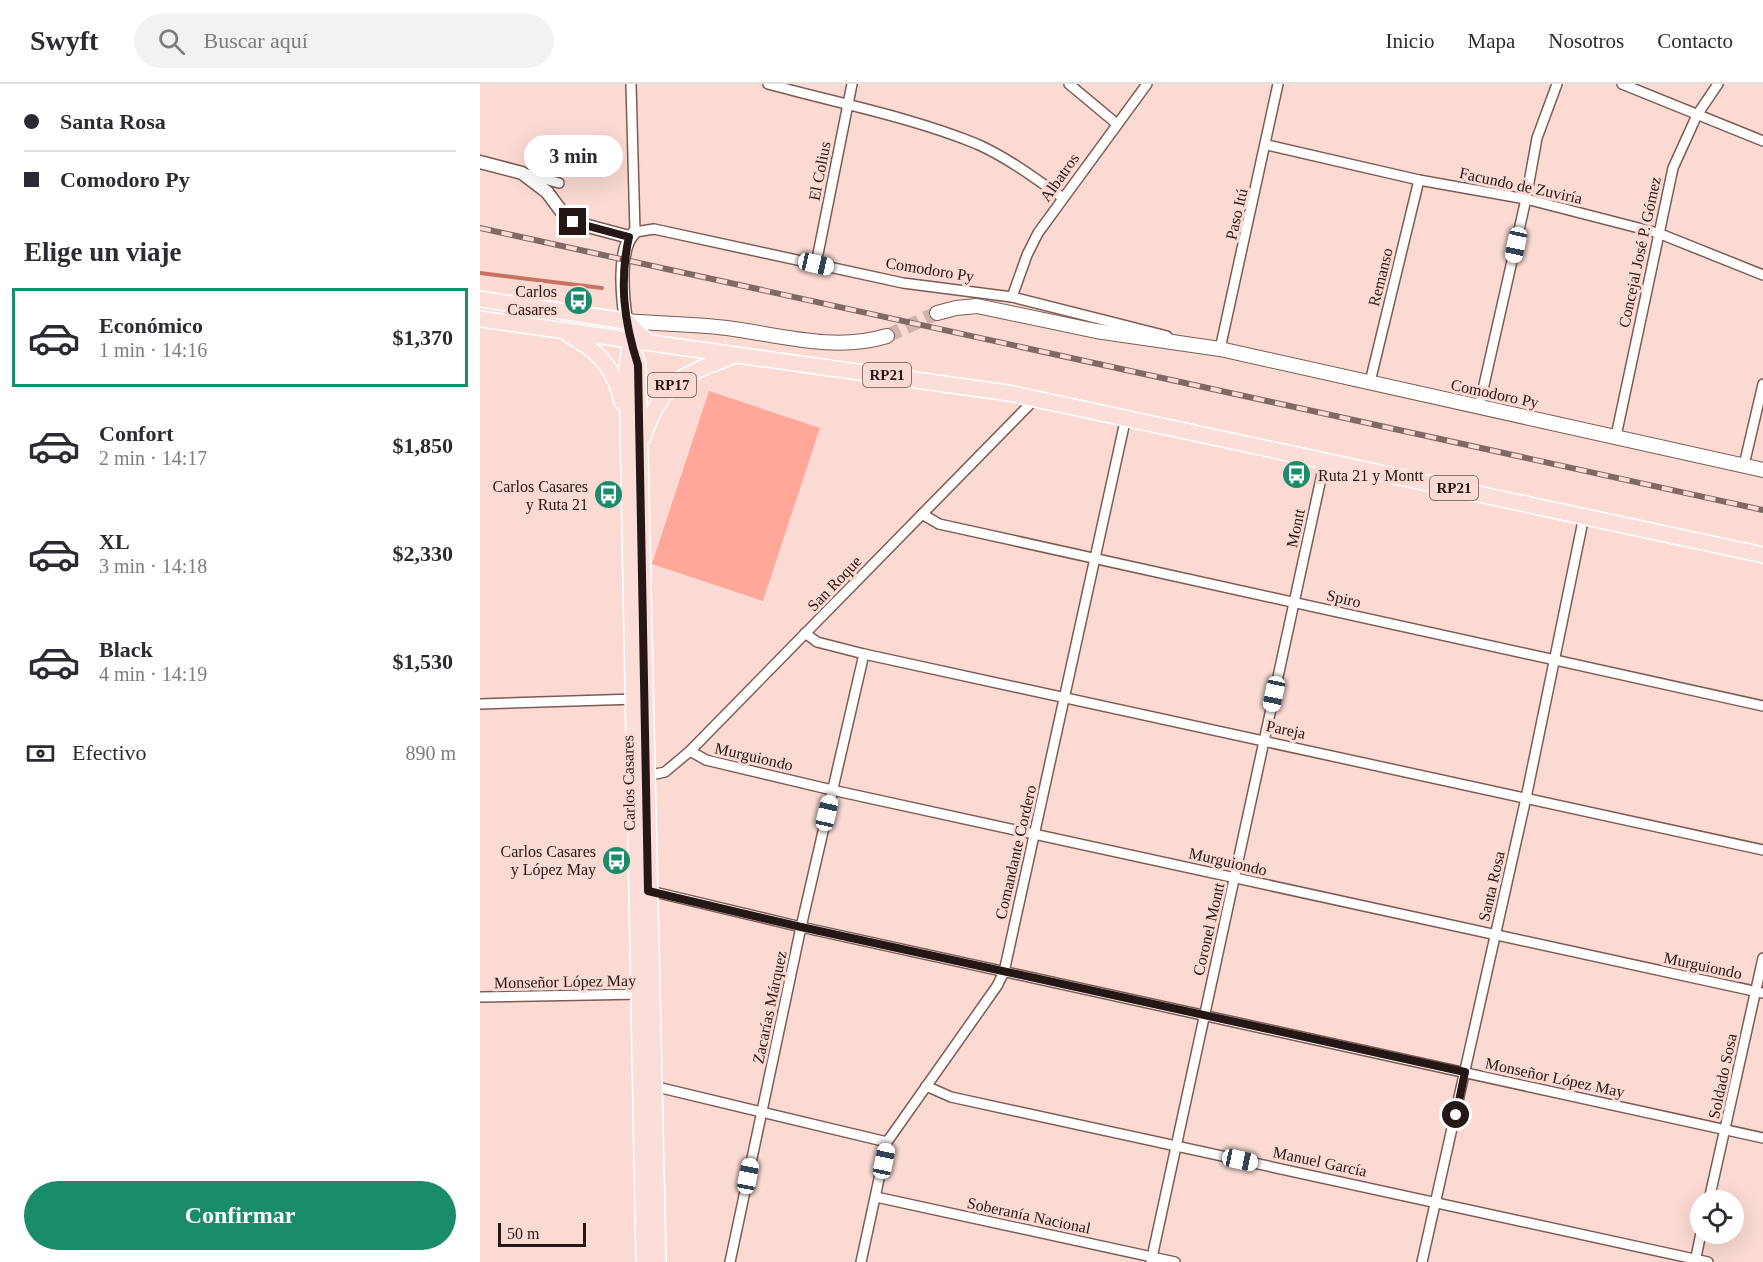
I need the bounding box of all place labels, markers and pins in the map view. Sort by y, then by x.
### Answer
place label: Carlos Casares [507,283,557,318]
bus stop icon: Carlos Casares [562,284,594,316]
bus stop icon: Ruta 21 y Montt [1281,459,1313,491]
place label: Ruta 21 y Montt [1318,467,1424,485]
place label: Carlos Casares y Ruta 21 [492,478,588,514]
bus stop icon: Carlos Casares y Ruta 21 [593,479,625,511]
place label: Carlos Casares y López May [500,843,596,879]
bus stop icon: Carlos Casares y López May [601,844,633,876]

